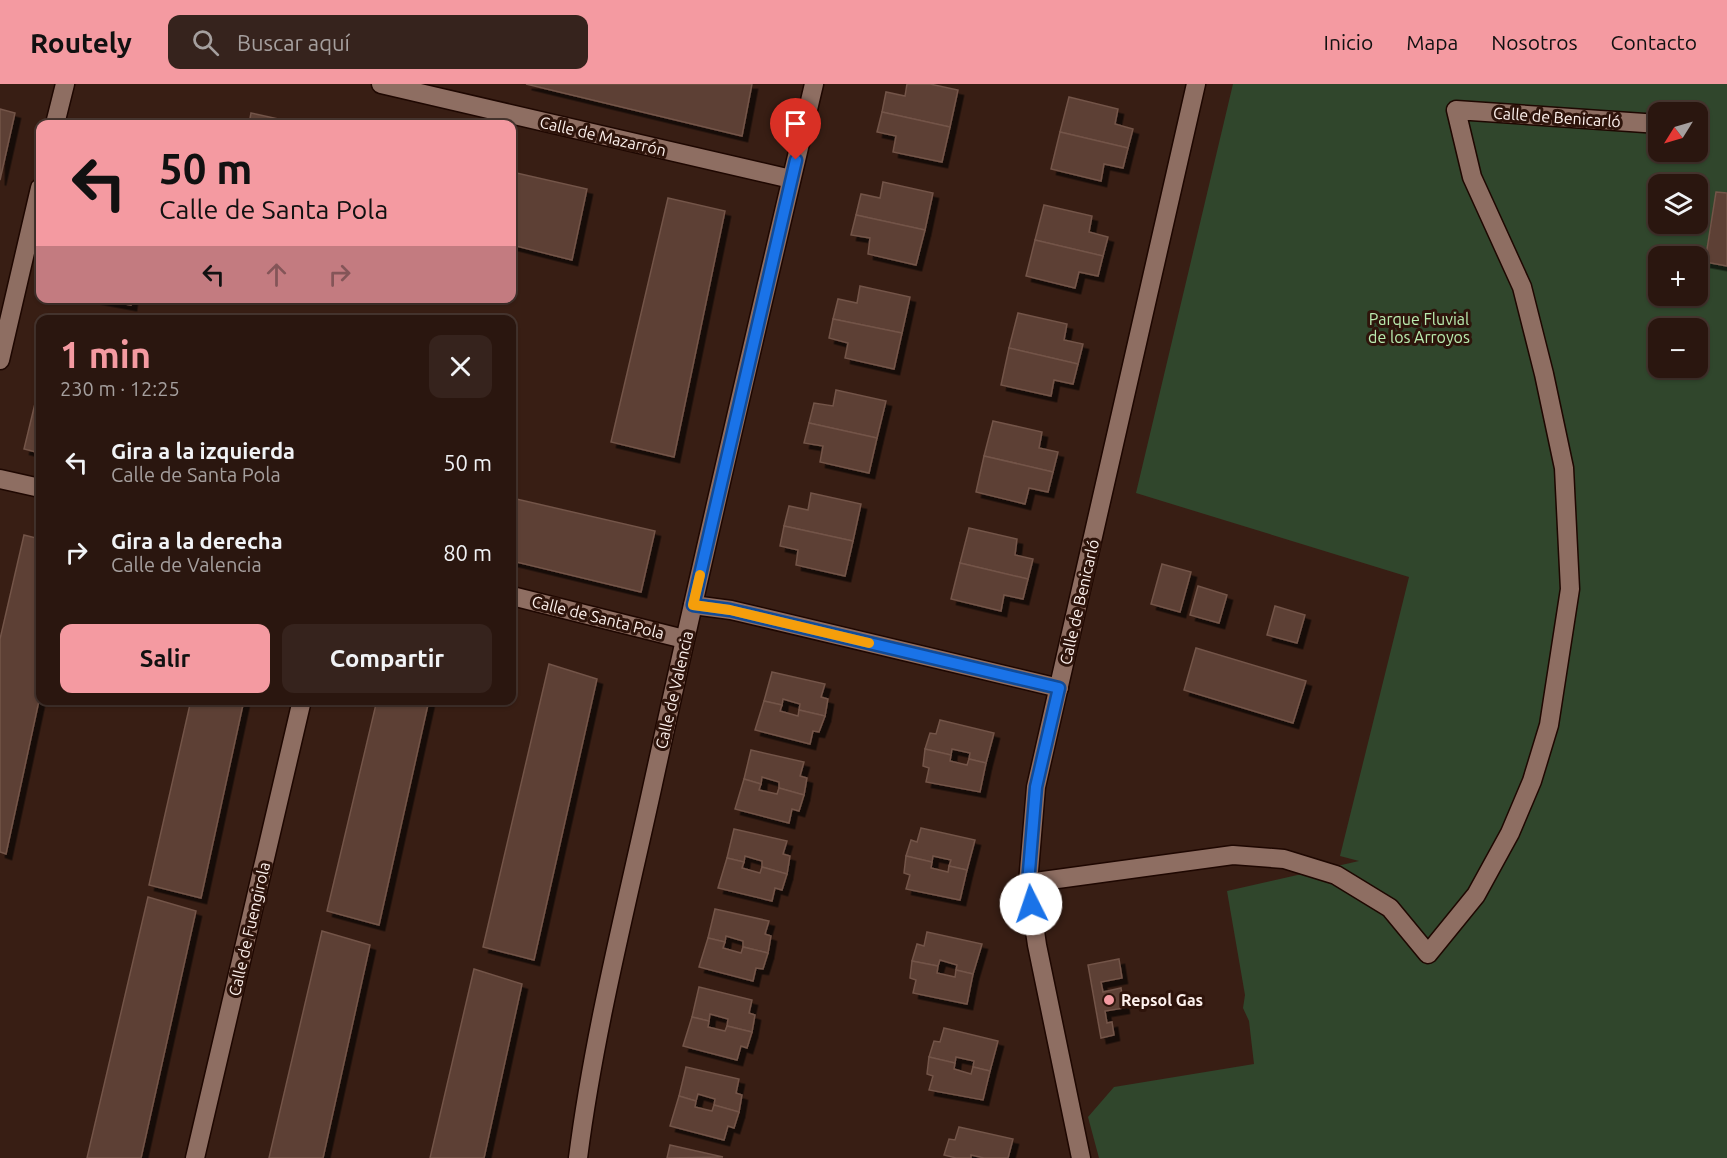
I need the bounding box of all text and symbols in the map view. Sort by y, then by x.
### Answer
search box [168,15,588,69]
icon: search [189,26,222,59]
text: Routely [30,27,132,58]
text: Buscar aquí [237,30,350,55]
text: Inicio [1324,30,1373,54]
text: Mapa [1406,30,1458,54]
text: Nosotros [1491,30,1578,54]
text: Contacto [1611,30,1697,54]
pin [770,98,821,160]
north arrow [1648,102,1708,162]
map controls [1648,102,1708,378]
street label: Calle de Benicarló [1493,104,1621,130]
icon: arrive [779,107,812,140]
street label: Calle de Mazarrón [538,113,668,159]
icon: left [60,144,138,222]
text: 50 m [159,145,253,192]
button: layers [1648,174,1708,234]
text: Calle de Santa Pola [159,194,388,224]
button: + [1648,246,1708,306]
icon: left [197,258,230,291]
icon: ahead [260,258,293,291]
icon: right [323,258,356,291]
park label: Parque Fluvial de los Arroyos [1368,310,1470,346]
button: − [1648,318,1708,378]
text: 1 min [60,334,151,375]
button: close [429,335,492,398]
text: 230 m · 12:25 [60,377,180,400]
text: Gira a la izquierda [111,438,295,463]
icon: left [60,446,93,479]
text: 50 m [443,450,492,475]
text: Calle de Santa Pola [111,463,281,486]
text: Gira a la derecha [111,528,283,553]
icon: right [60,536,93,569]
street label: Calle de Benicarló [1056,538,1102,666]
text: 80 m [443,540,492,565]
text: Calle de Valencia [111,553,262,576]
street label: Calle de Santa Pola [530,592,666,642]
button: Salir [60,624,270,693]
button: Compartir [282,624,492,693]
street label: Calle de Valencia [652,629,696,751]
street label: Calle de Fuengirola [225,860,273,998]
position arrow [999,872,1063,936]
place label: Repsol Gas [1121,991,1203,1009]
marker: Repsol Gas [1102,993,1116,1007]

